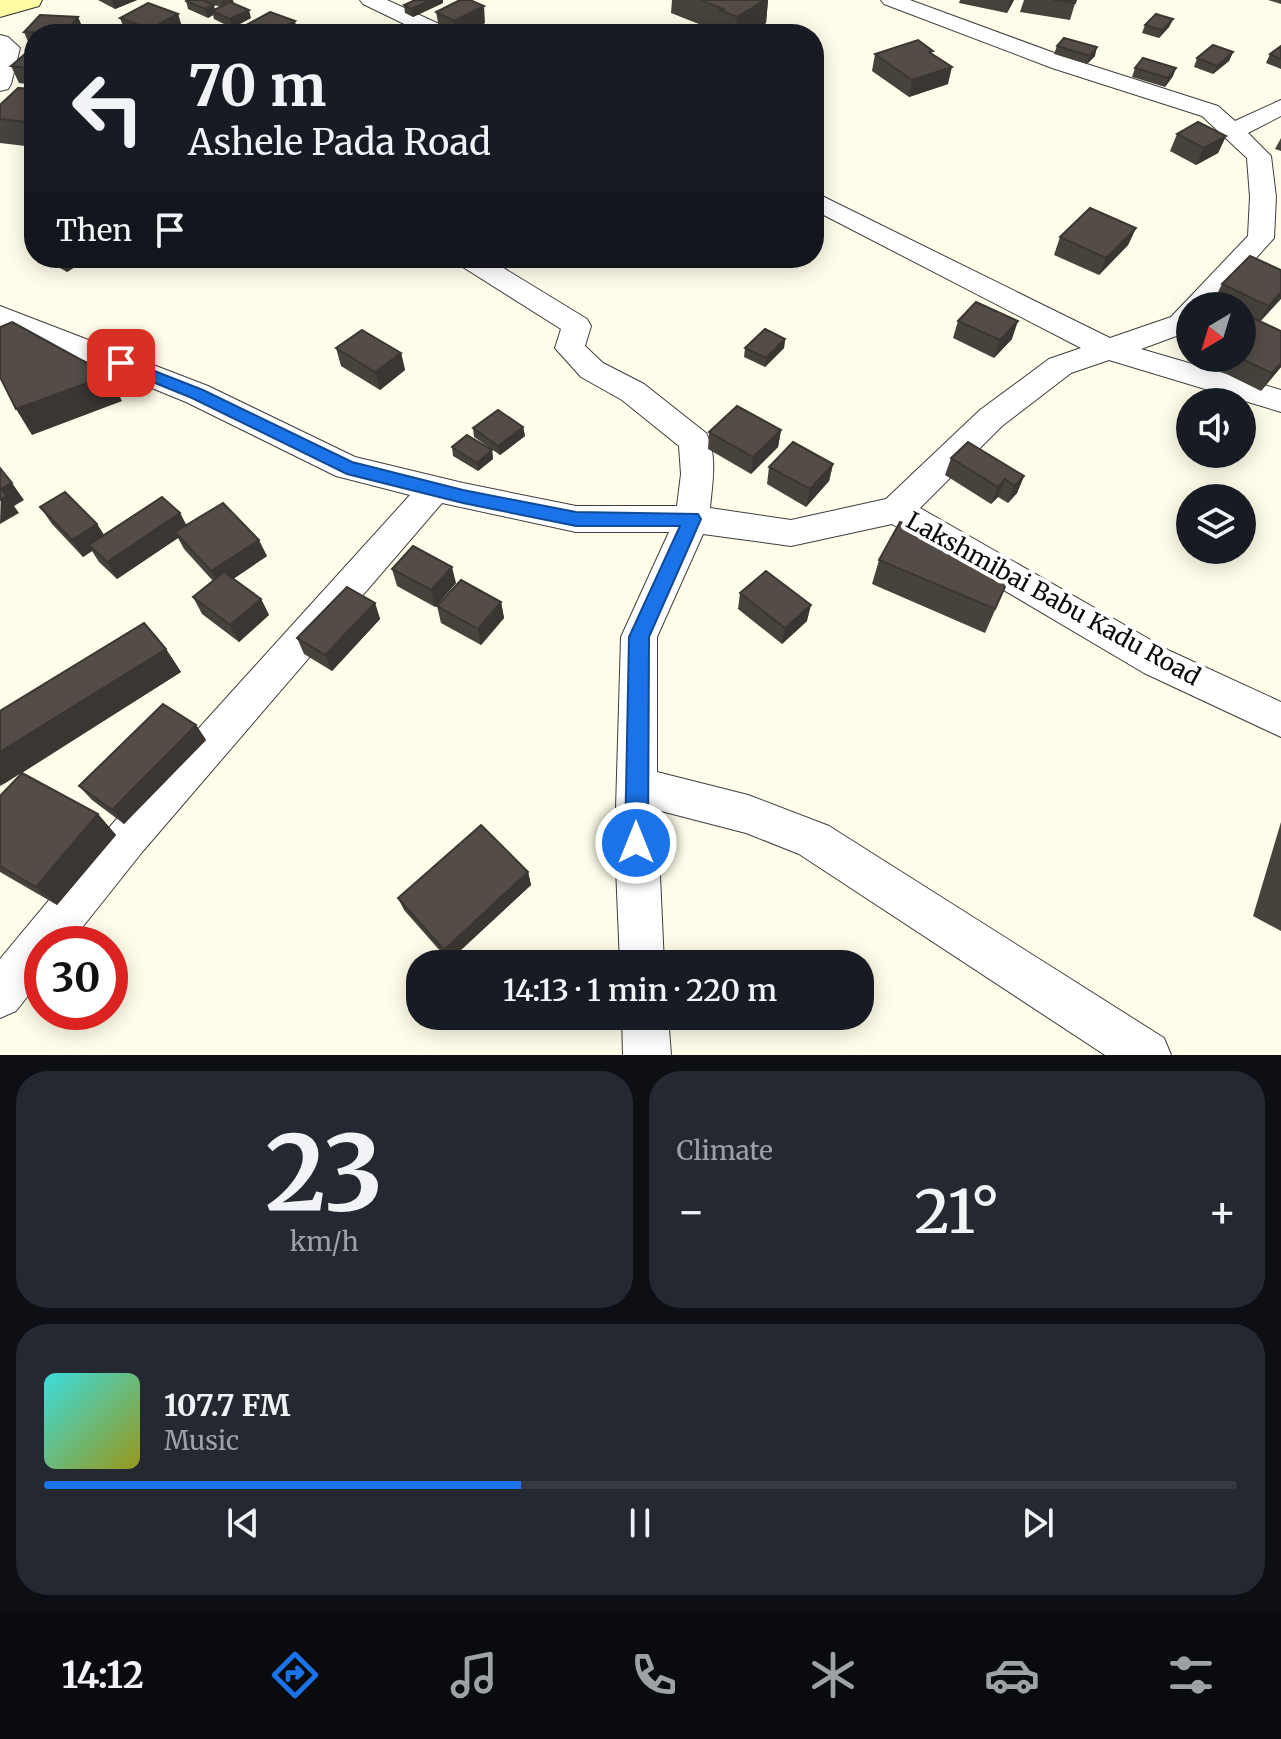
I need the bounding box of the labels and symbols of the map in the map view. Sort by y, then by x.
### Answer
north arrow [1176,292,1256,372]
pin [87,329,155,397]
street label: Lakshmibai Babu Kadu Road [901,505,1206,692]
position arrow [594,801,678,885]
speed limit sign: 30 [24,926,128,1030]

